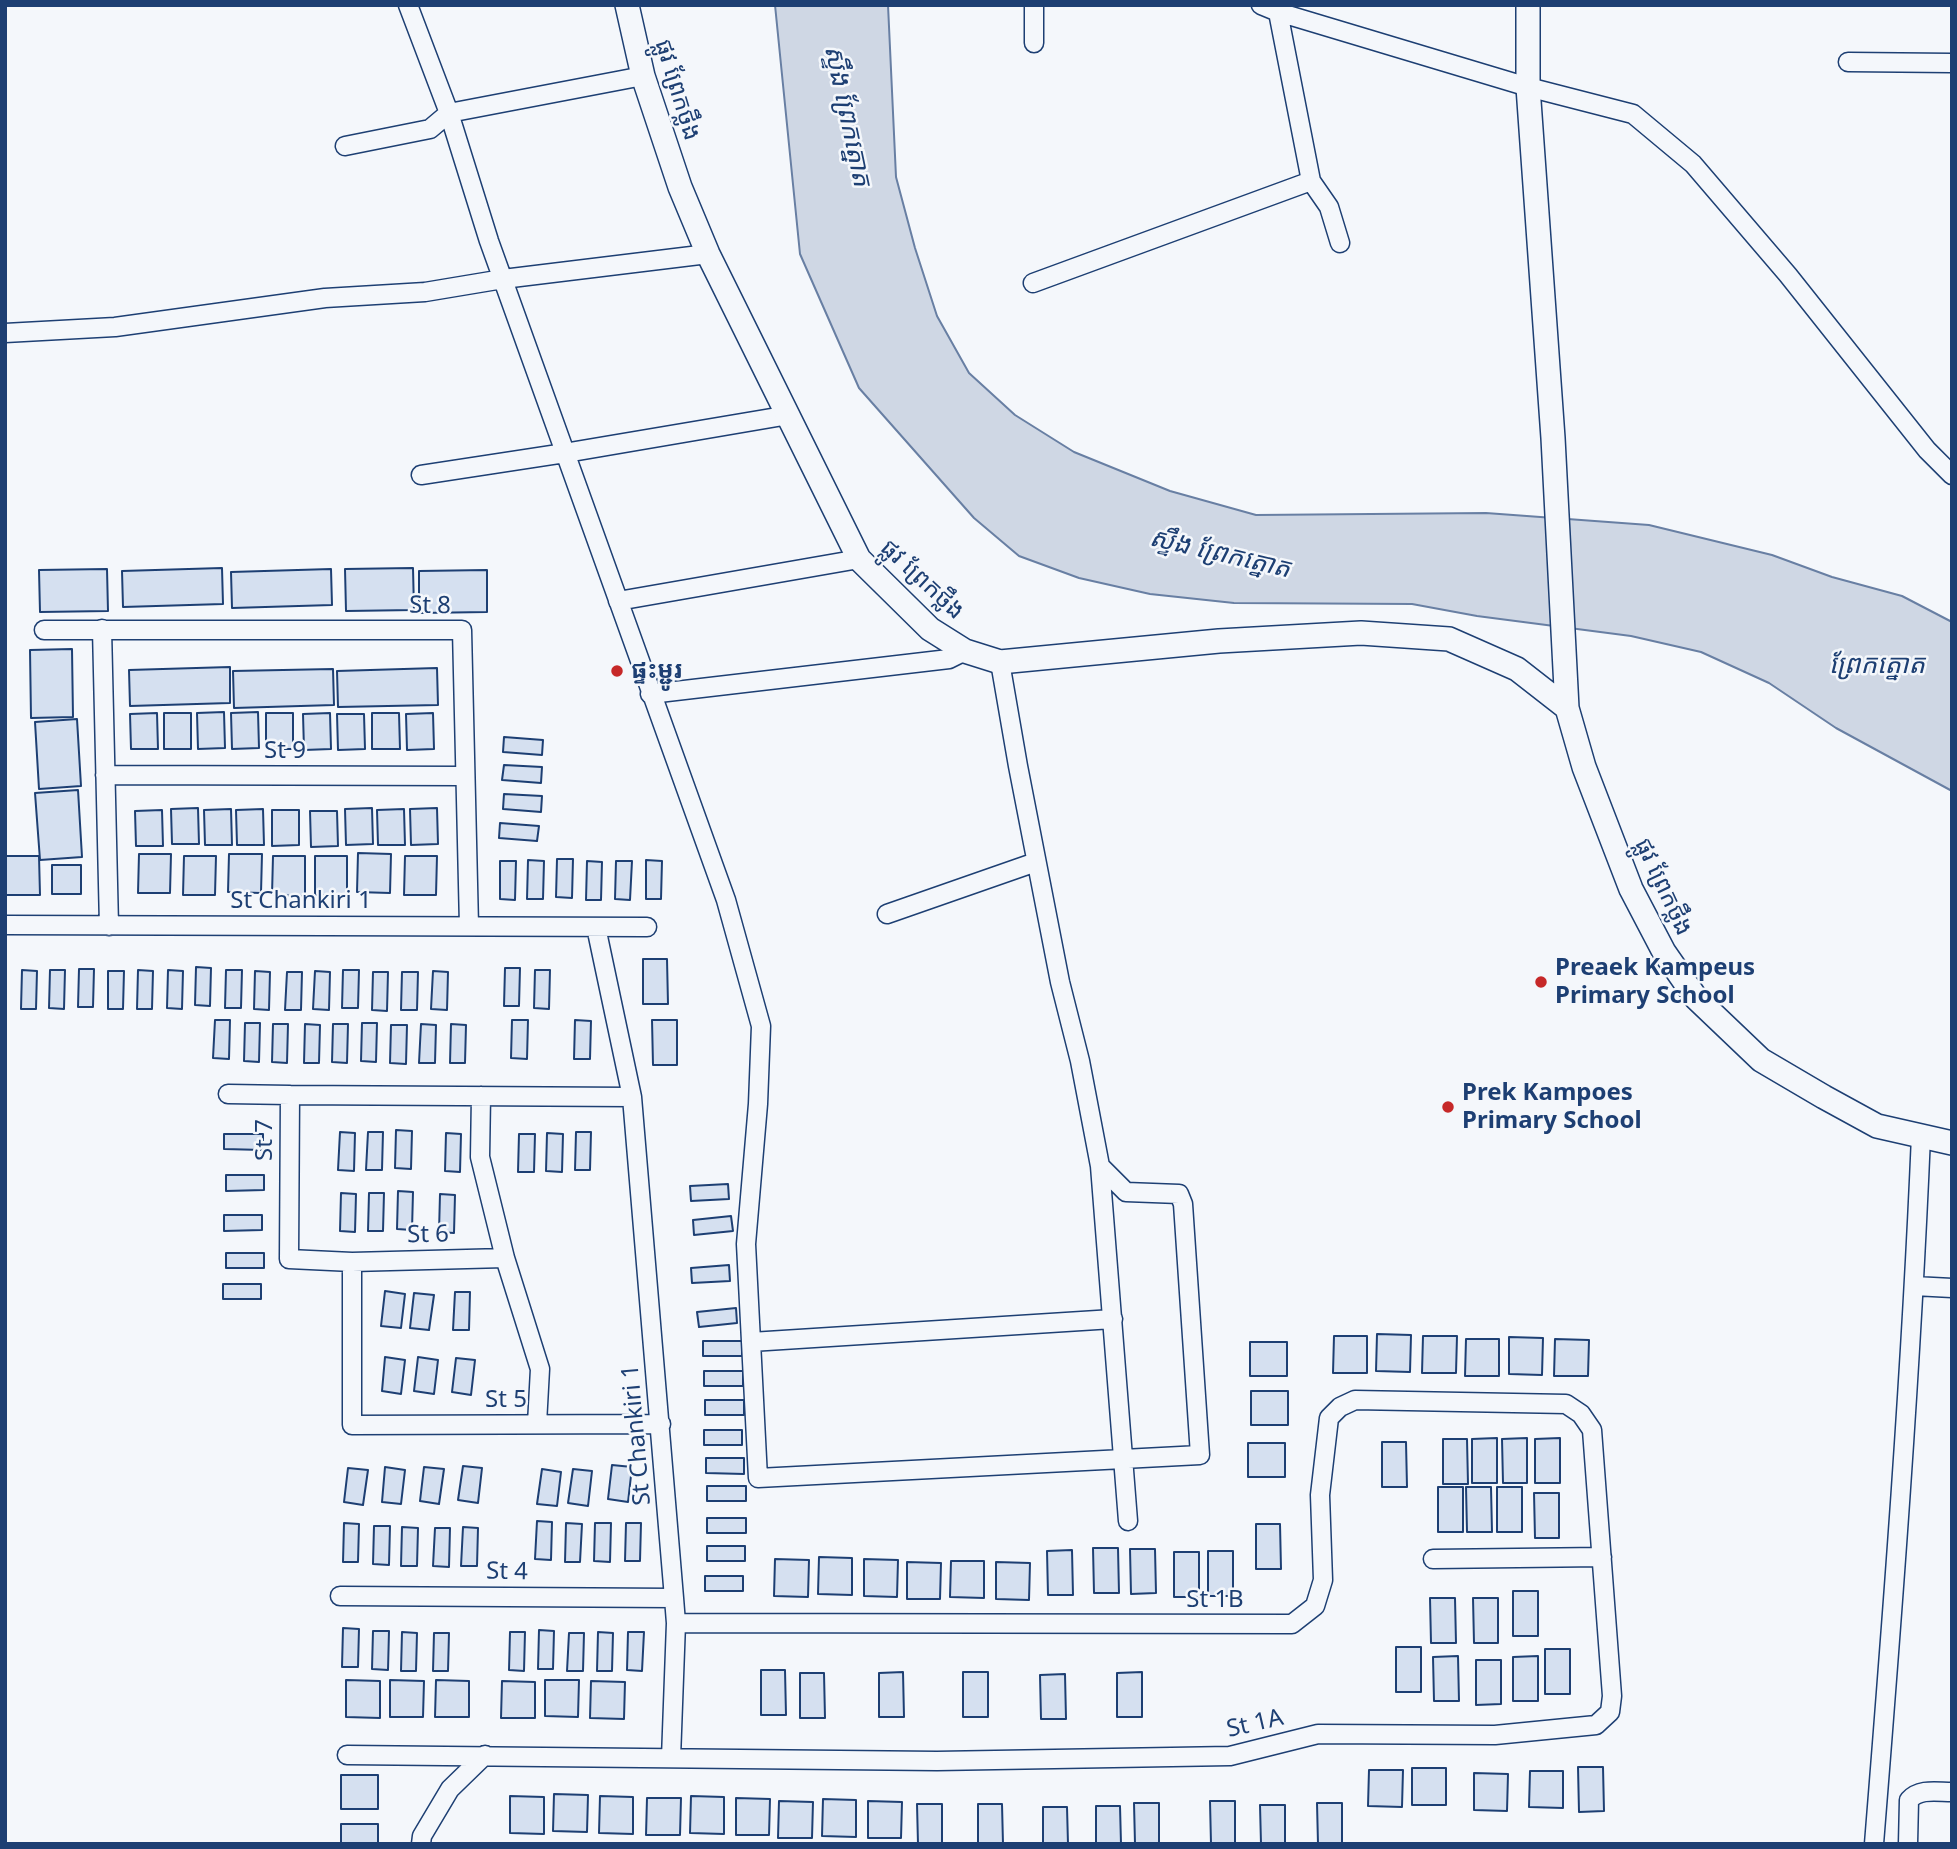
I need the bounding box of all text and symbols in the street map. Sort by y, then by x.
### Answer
street label: ផ្លូវ ព្រែកថ្លឹង [648,36,706,144]
water label: ស្ទឹង ព្រែកត្នោត [817,43,877,189]
water label: ស្ទឹង ព្រែកត្នោត [1147,523,1293,585]
street label: ផ្លូវ ព្រែកថ្លឹង [874,534,970,626]
street label: St 8 [409,591,451,621]
water label: ព្រែកត្នោត [1829,650,1925,682]
place label: ផ្ទះម្ជូរ [631,657,682,685]
marker: ផ្ទះម្ជូរ [609,663,625,679]
street label: St 9 [264,737,306,765]
street label: ផ្លូវ ព្រែកថ្លឹង [1628,834,1698,940]
street label: St Chankiri 1 [230,887,372,915]
place label: Preaek Kampeus Primary School [1555,954,1755,1010]
marker: Preaek Kampeus Primary School [1533,974,1549,990]
place label: Prek Kampoes Primary School [1462,1079,1642,1135]
marker: Prek Kampoes Primary School [1440,1099,1456,1115]
street label: St 7 [251,1119,279,1161]
street label: St 6 [407,1220,449,1250]
street label: St Chankiri 1 [616,1363,658,1507]
street label: St 5 [485,1386,527,1414]
street label: St 4 [486,1557,528,1587]
street label: St 1B [1186,1586,1244,1614]
street label: St 1A [1224,1704,1286,1744]

